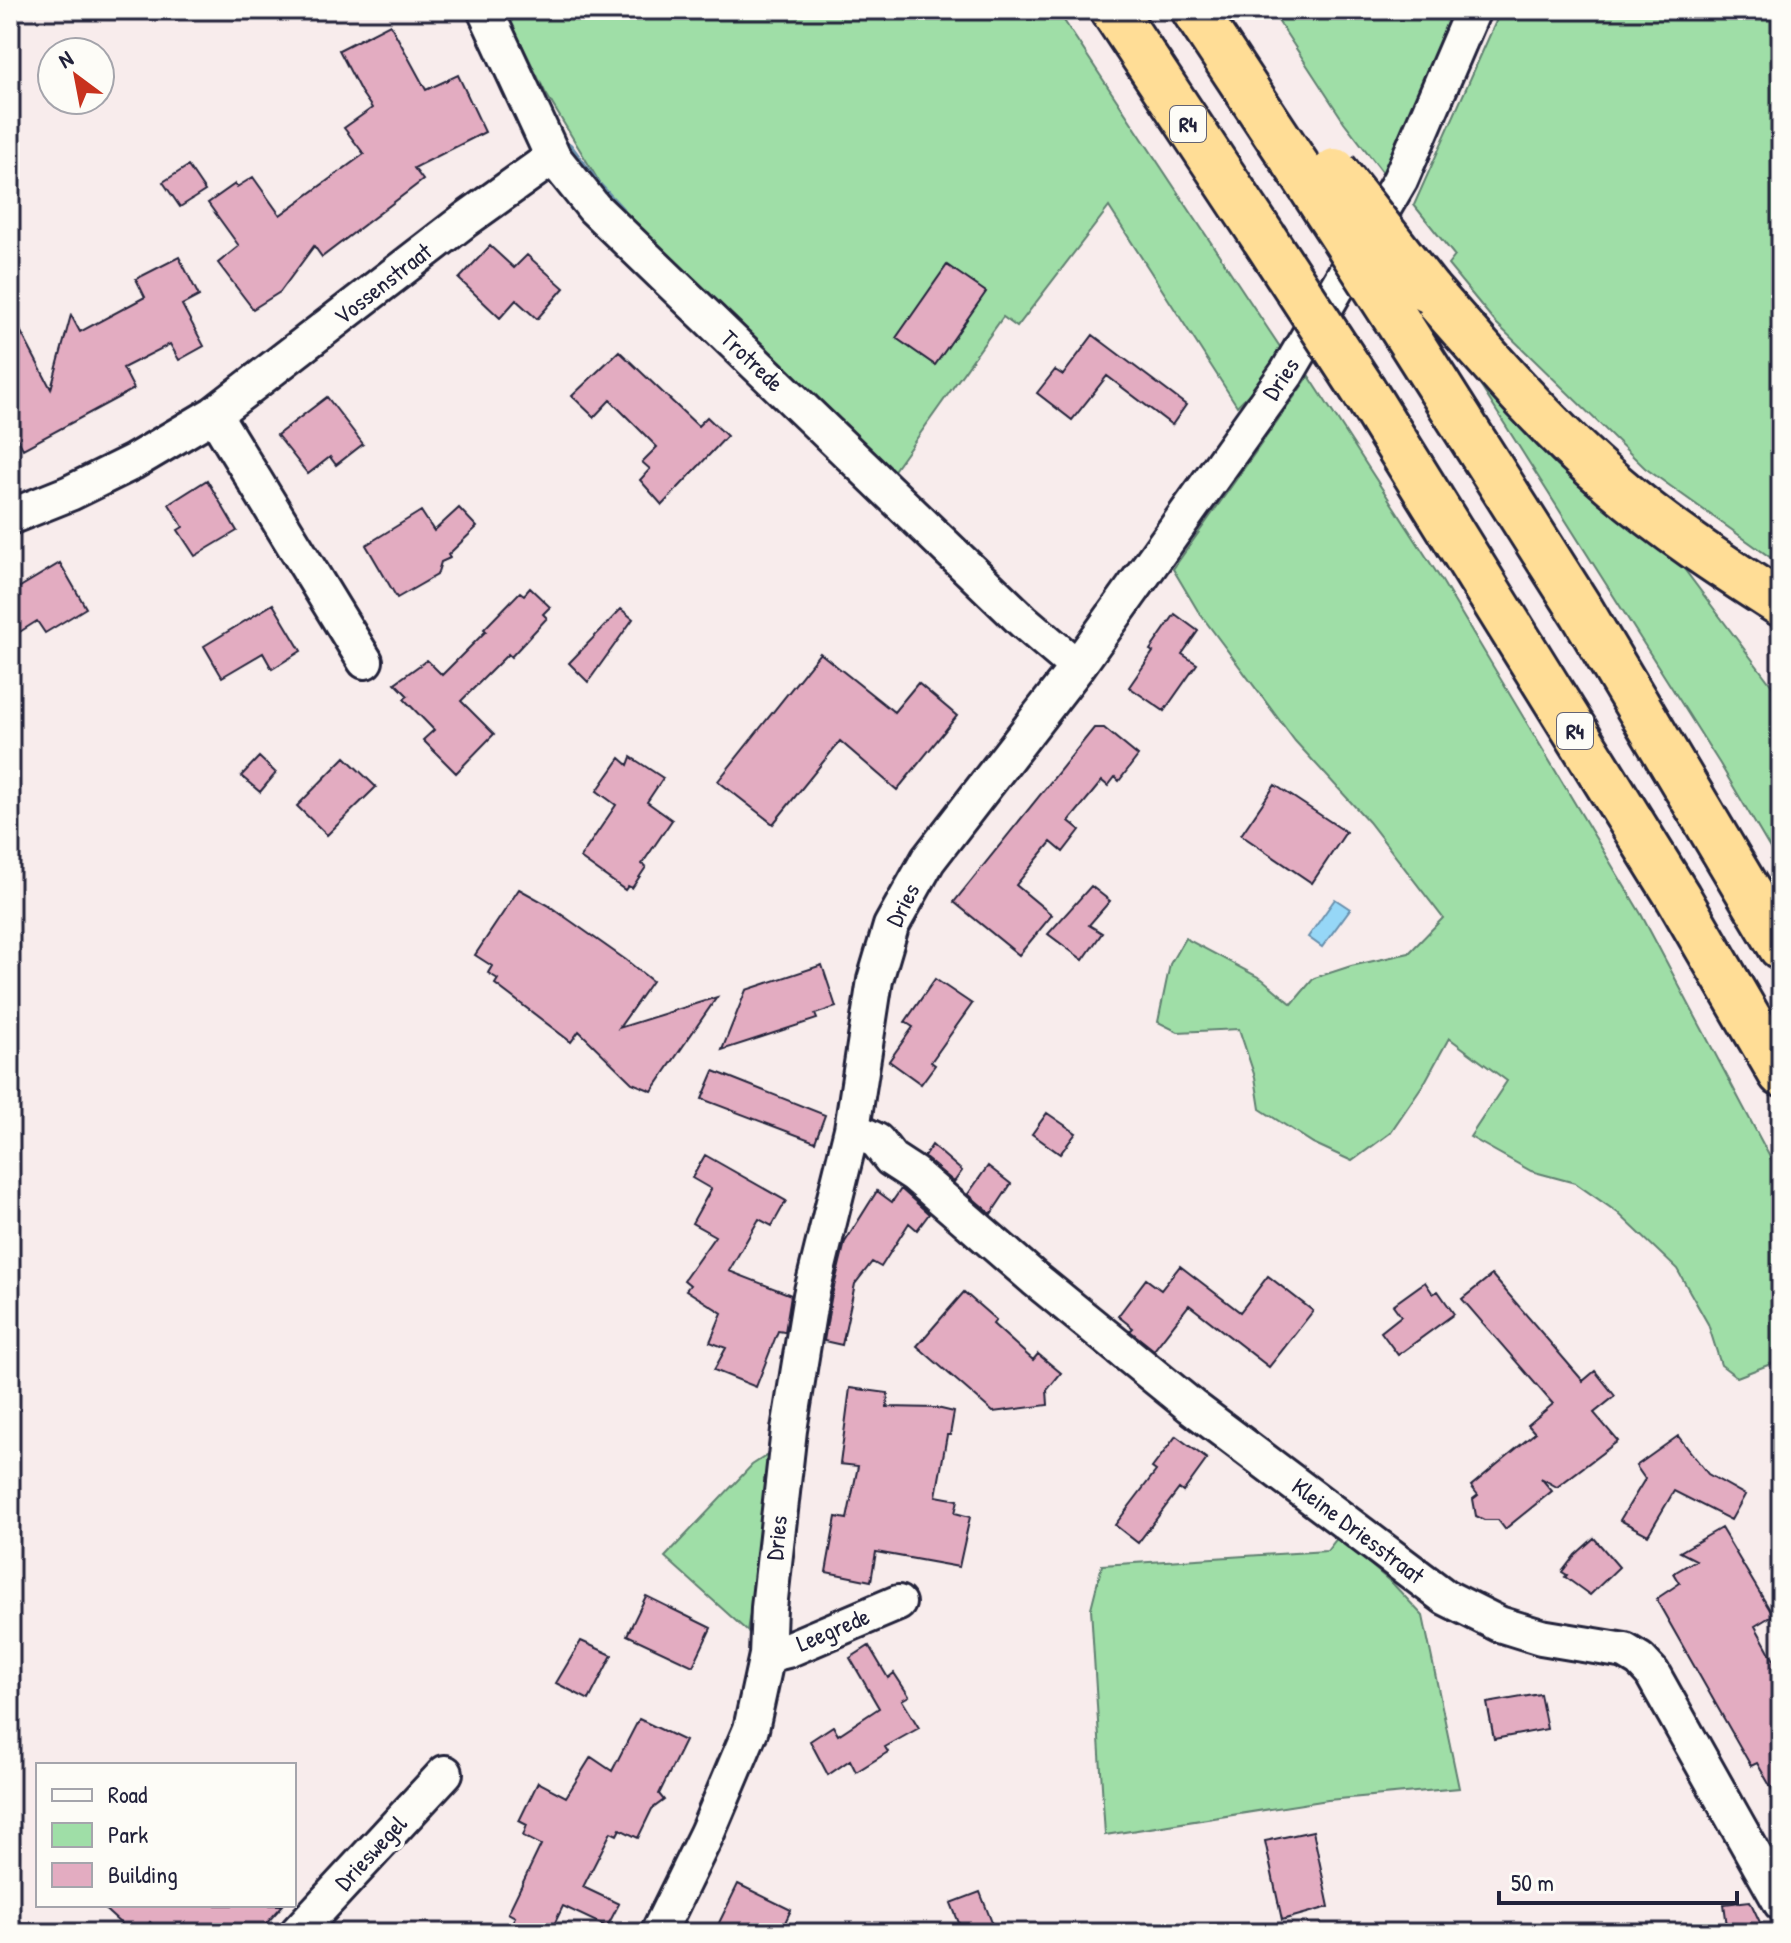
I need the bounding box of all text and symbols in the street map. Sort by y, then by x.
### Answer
north arrow [36,36,116,116]
text: N [52,43,79,75]
road number: R4 [1170,106,1206,142]
street label: Vossenstraat [327,234,438,331]
street label: Trotrede [714,322,792,399]
street label: Dries [1254,351,1306,406]
road number: R4 [1557,713,1593,749]
street label: Dries [878,877,927,932]
street label: Kleine Driesstraat [1286,1470,1432,1591]
street label: Dries [758,1514,794,1562]
street label: Leegrede [791,1599,874,1659]
legend [36,1763,296,1907]
text: Road [108,1778,147,1810]
street label: Drieswegel [327,1807,414,1897]
text: Park [108,1818,148,1850]
scale bar [1499,1855,1737,1905]
text: Building [108,1858,178,1890]
text: 50 m [1511,1866,1554,1898]

